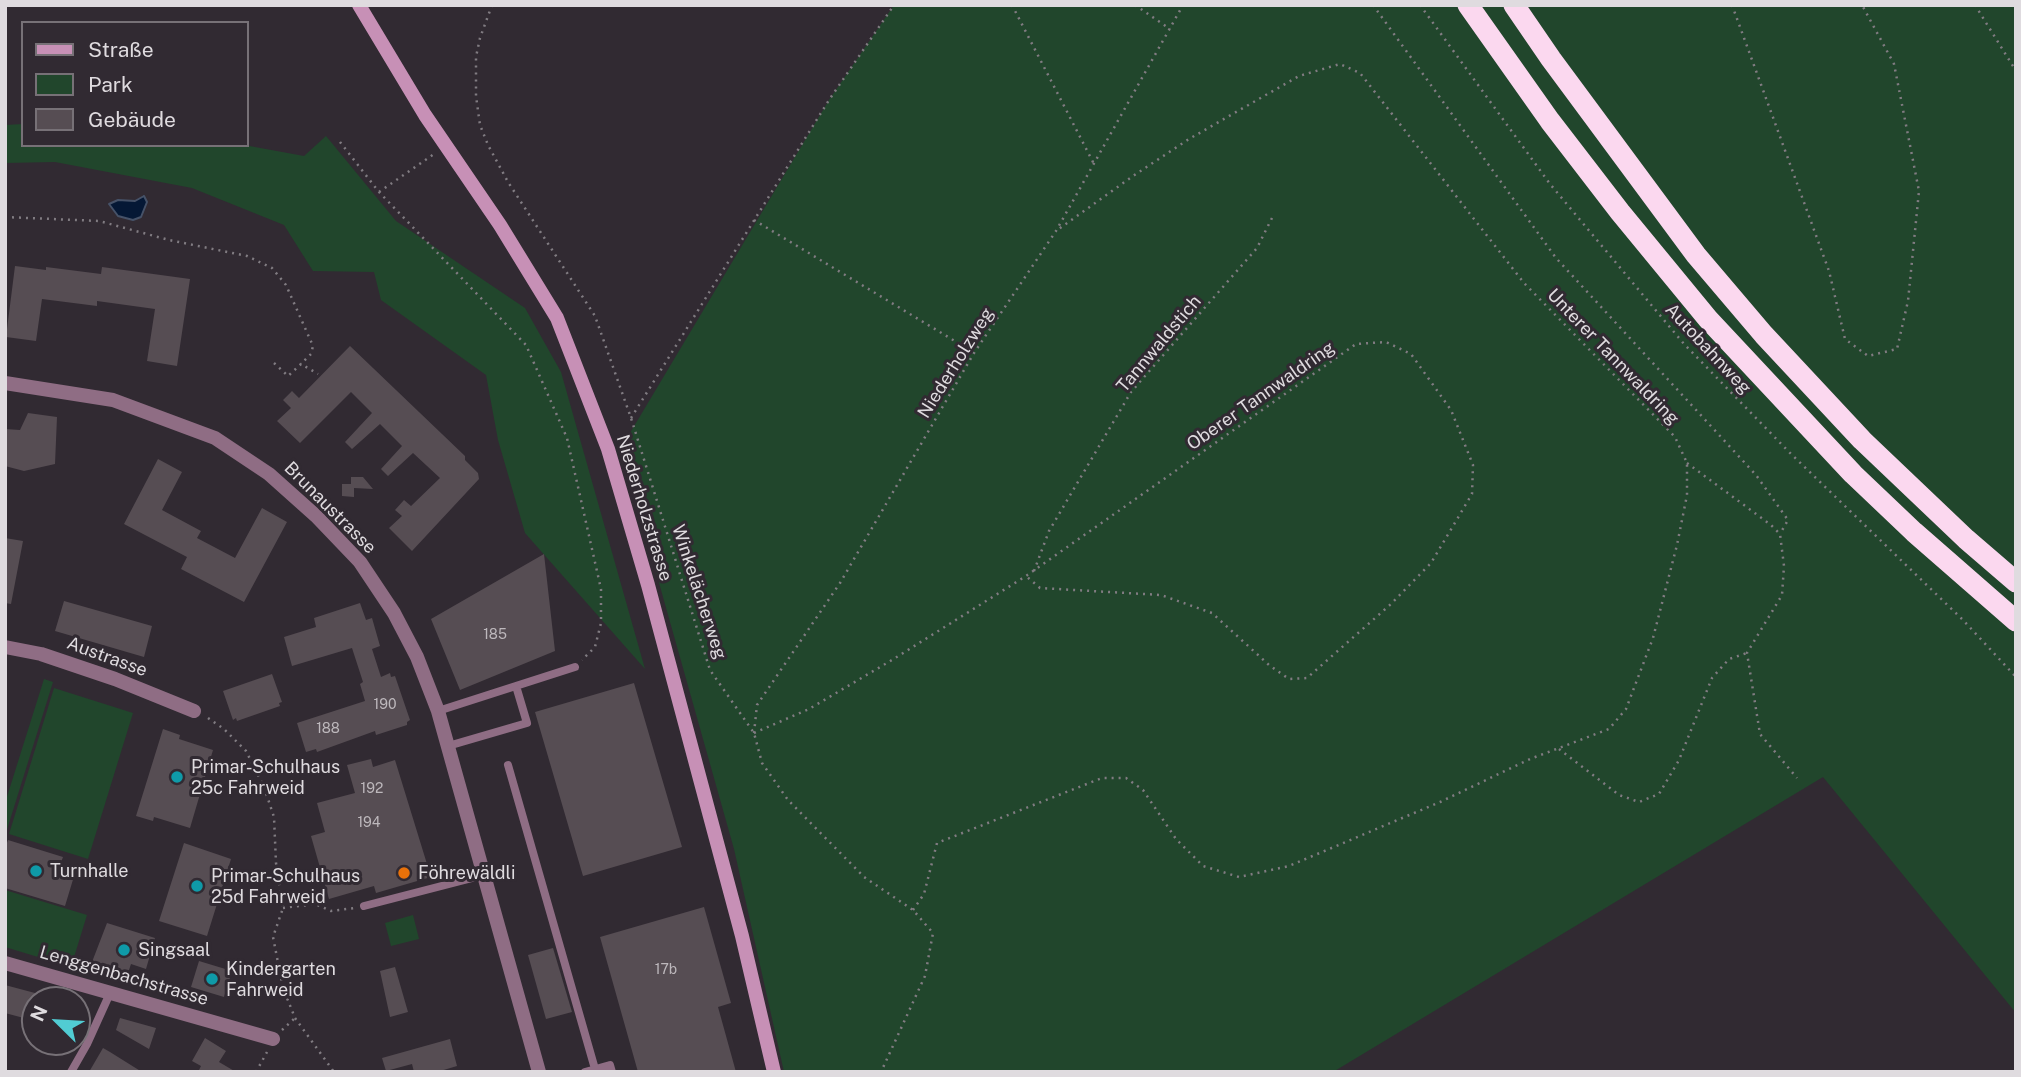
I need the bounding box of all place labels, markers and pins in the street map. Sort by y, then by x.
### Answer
place label: Primar-Schulhaus 25c Fahrweid [191,756,340,798]
marker: Primar-Schulhaus 25c Fahrweid [169,769,185,785]
place label: Turnhalle [50,860,128,882]
place label: Föhrewäldli [418,862,515,884]
marker: Turnhalle [28,863,44,879]
place label: Primar-Schulhaus 25d Fahrweid [211,865,360,908]
marker: Föhrewäldli [396,865,412,881]
marker: Primar-Schulhaus 25d Fahrweid [189,878,205,894]
place label: Singsaal [138,939,210,961]
marker: Singsaal [116,942,132,958]
place label: Kindergarten Fahrweid [226,958,336,1000]
marker: Kindergarten Fahrweid [204,971,220,987]

